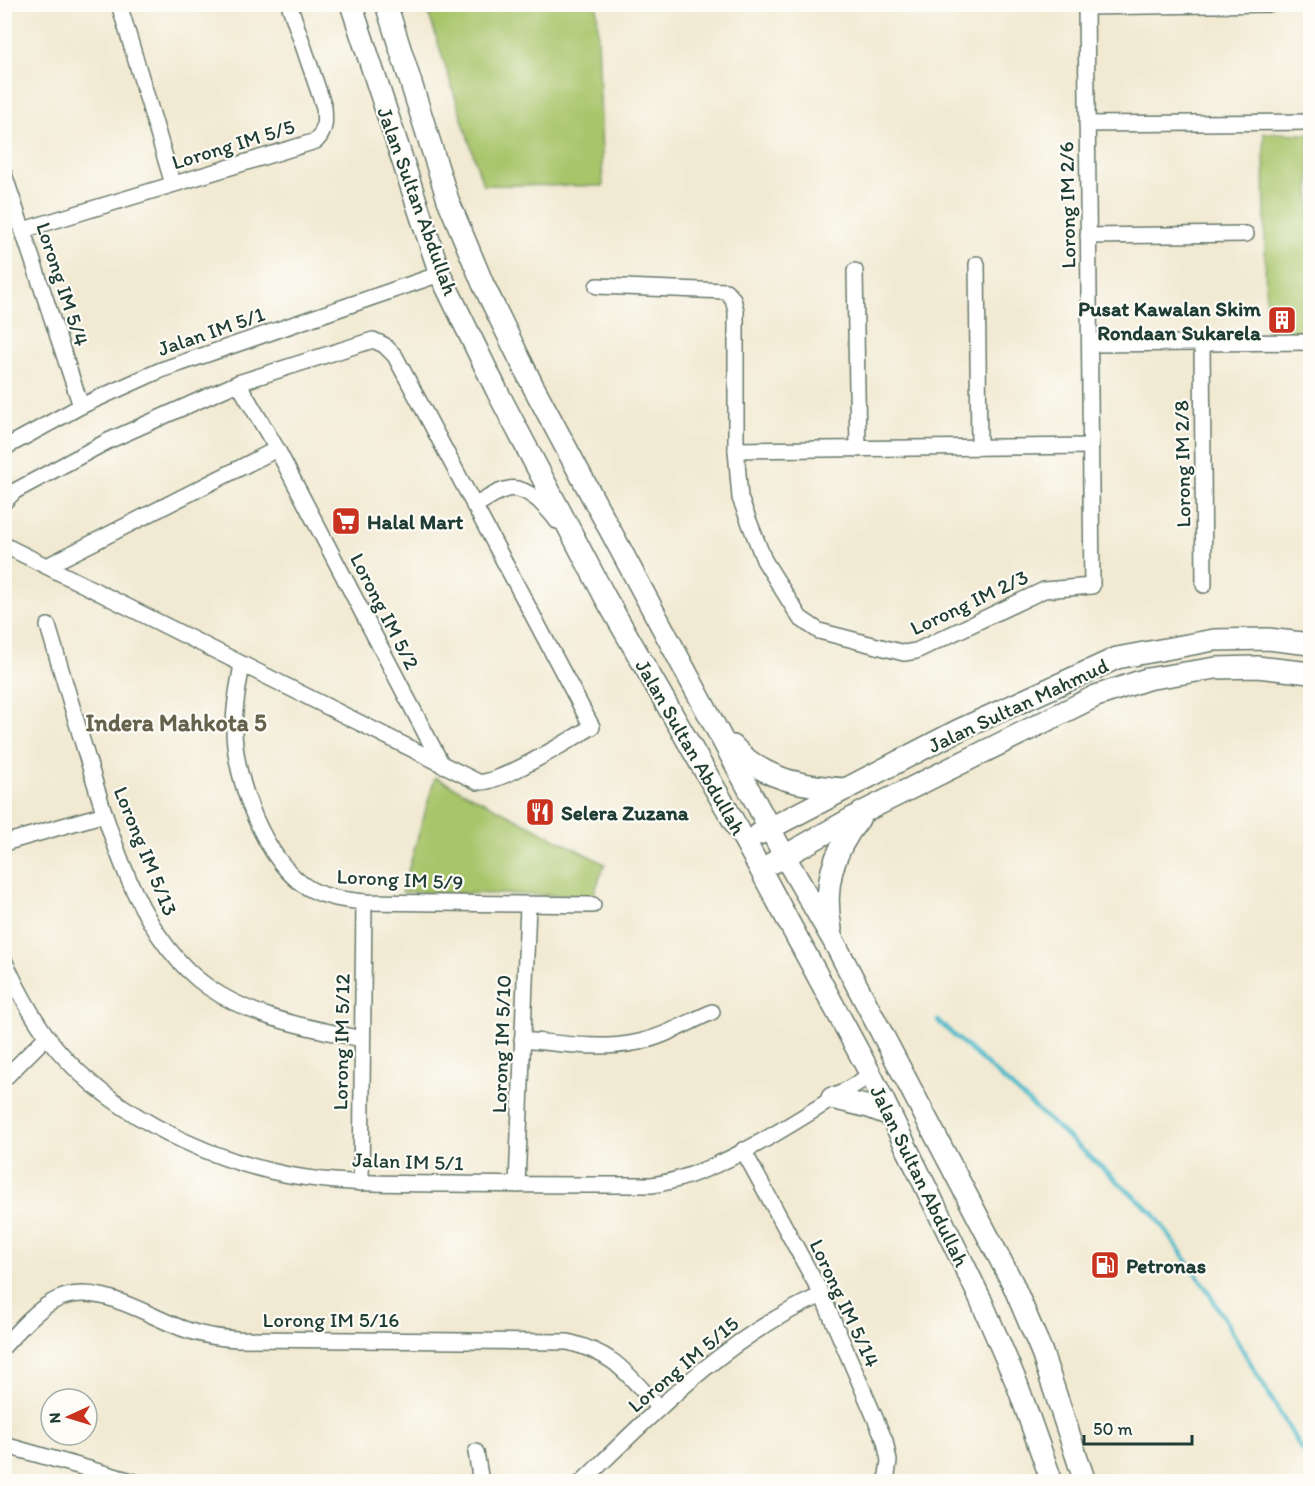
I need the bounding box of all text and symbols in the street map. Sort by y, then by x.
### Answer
street label: Jalan Sultan Abdullah [372,103,464,299]
street label: Lorong IM 5/5 [169,113,297,175]
street label: Lorong IM 2/6 [1053,141,1081,269]
street label: Lorong IM 5/4 [31,219,95,349]
place label: Pusat Kawalan Skim Rondaan Sukarela [1078,296,1262,345]
street label: Jalan IM 5/1 [154,301,268,361]
building icon: Pusat Kawalan Skim Rondaan Sukarela [1266,304,1298,336]
street label: Lorong IM 2/8 [1168,400,1196,528]
supermarket icon: Halal Mart [330,505,362,537]
place label: Halal Mart [367,509,464,534]
street label: Lorong IM 5/2 [345,549,425,673]
street label: Lorong IM 2/3 [906,564,1032,640]
street label: Jalan Sultan Mahmud [924,652,1112,758]
street label: Jalan Sultan Abdullah [631,655,752,840]
district label: Indera Mahkota 5 [85,708,267,737]
street label: Lorong IM 5/13 [109,783,183,919]
restaurant icon: Selera Zuzana [524,796,556,828]
place label: Selera Zuzana [561,800,690,825]
street label: Lorong IM 5/9 [336,863,464,895]
street label: Lorong IM 5/12 [327,973,355,1111]
street label: Lorong IM 5/10 [486,974,516,1114]
street label: Jalan Sultan Abdullah [865,1081,975,1271]
street label: Jalan IM 5/1 [352,1147,464,1175]
street label: Lorong IM 5/14 [804,1235,886,1371]
fuel station icon: Petronas [1089,1249,1121,1281]
place label: Petronas [1126,1253,1206,1278]
street label: Lorong IM 5/16 [263,1307,399,1332]
street label: Lorong IM 5/15 [623,1310,743,1418]
north arrow [39,1387,99,1447]
scale bar [1084,1408,1192,1446]
text: N [45,1412,64,1424]
text: 50 m [1093,1418,1133,1440]

